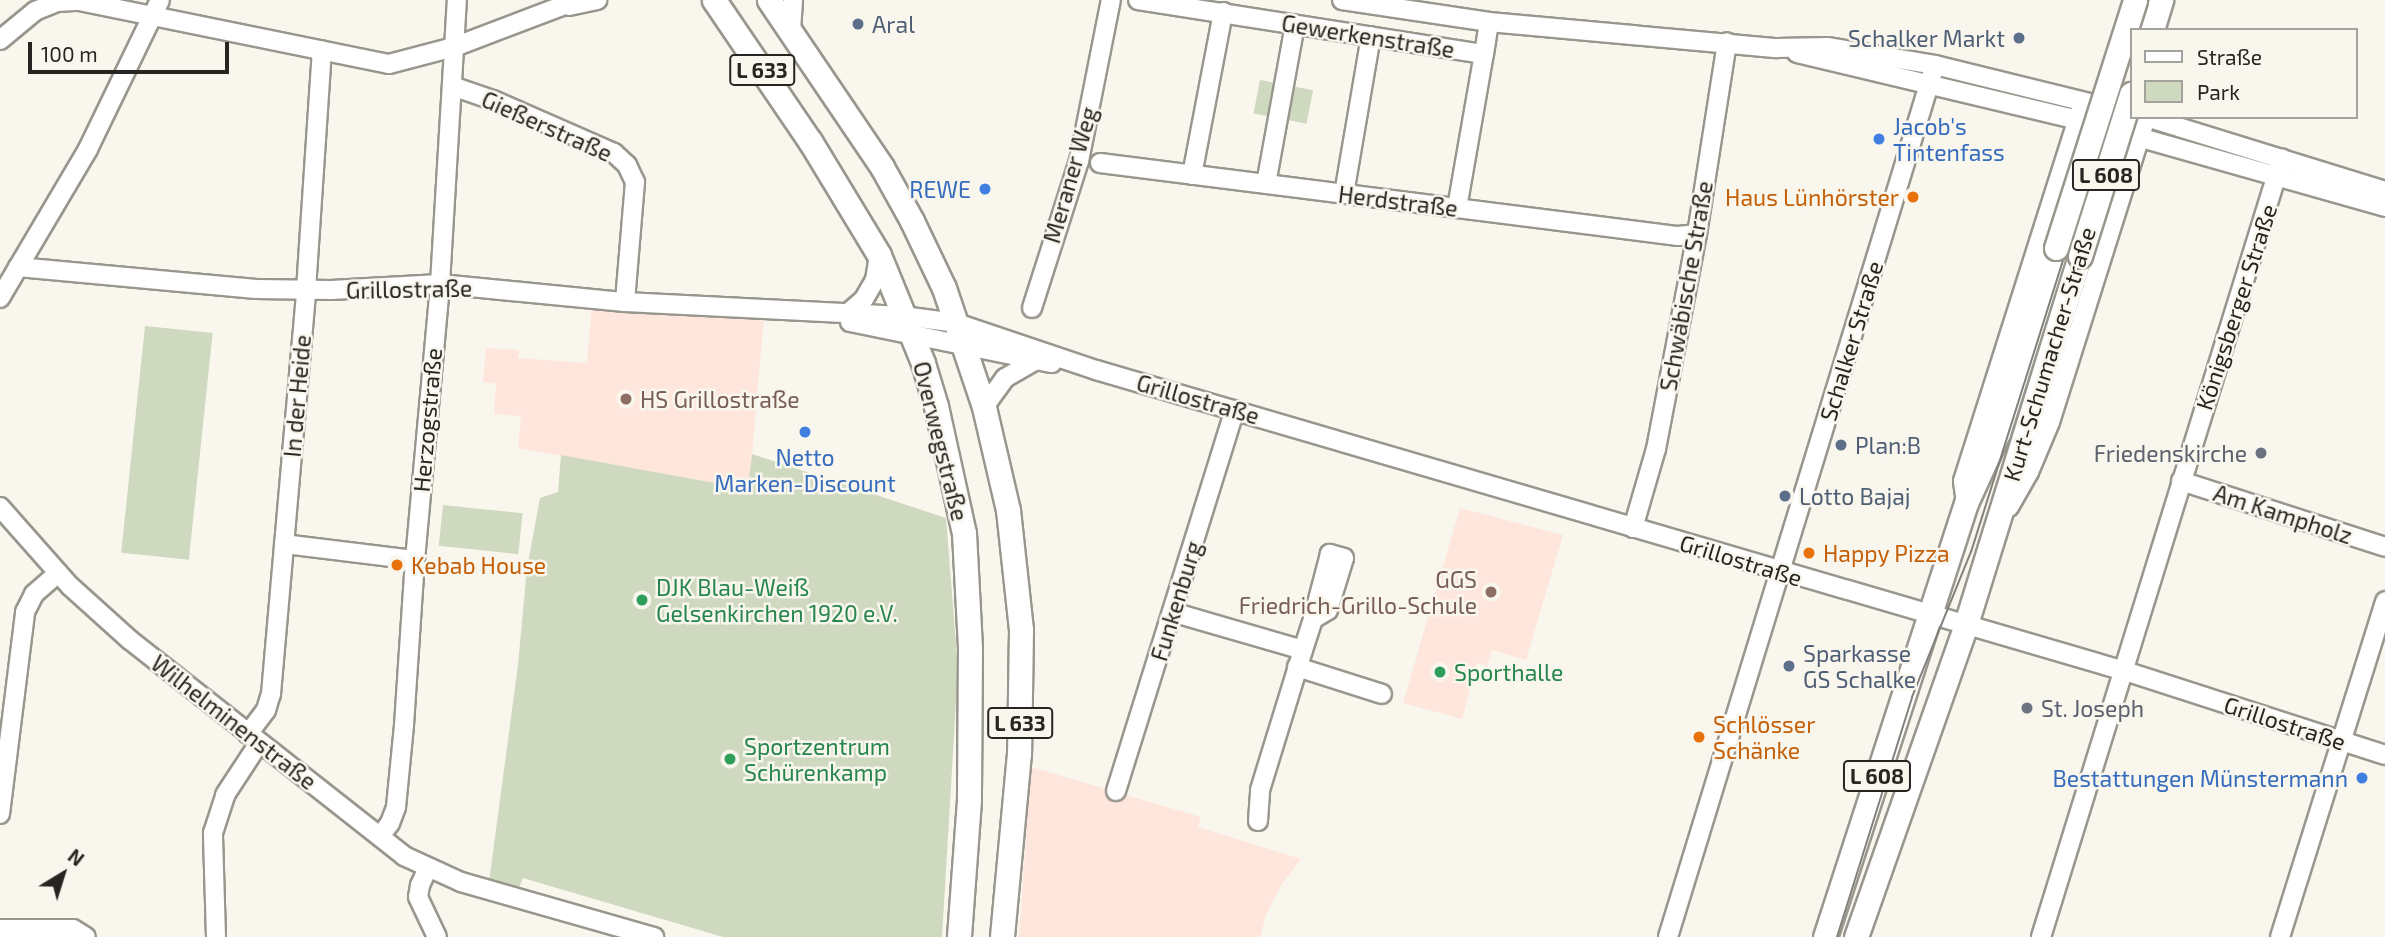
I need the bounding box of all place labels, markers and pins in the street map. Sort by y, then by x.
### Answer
place label: Aral [872,10,915,38]
marker: Aral [850,16,866,32]
place label: Schalker Markt [1847,24,2005,52]
marker: Schalker Markt [2011,30,2027,46]
place label: Jacob's Tintenfass [1893,112,2005,166]
marker: Jacob's Tintenfass [1871,131,1887,147]
place label: REWE [909,175,971,203]
marker: REWE [977,181,993,197]
place label: Haus Lünhörster [1725,183,1899,211]
marker: Haus Lünhörster [1905,189,1921,205]
place label: HS Grillostraße [640,385,800,413]
marker: HS Grillostraße [618,391,634,407]
marker: Netto Marken-Discount [797,424,813,440]
place label: Plan:B [1855,431,1921,459]
marker: Plan:B [1833,437,1849,453]
place label: Friedenskirche [2094,439,2247,467]
place label: Netto Marken-Discount [714,443,896,497]
marker: Friedenskirche [2253,445,2269,461]
place label: Lotto Bajaj [1799,482,1911,510]
marker: Lotto Bajaj [1777,488,1793,504]
place label: Happy Pizza [1823,539,1950,567]
marker: Happy Pizza [1801,545,1817,561]
place label: Kebab House [411,551,546,579]
marker: Kebab House [389,557,405,573]
place label: GGS Friedrich-Grillo-Schule [1239,565,1477,619]
place label: DJK Blau-Weiß Gelsenkirchen 1920 e.V. [656,573,898,627]
marker: GGS Friedrich-Grillo-Schule [1483,584,1499,600]
marker: DJK Blau-Weiß Gelsenkirchen 1920 e.V. [634,592,650,608]
place label: Sparkasse GS Schalke [1803,639,1916,693]
place label: Sporthalle [1454,658,1563,686]
marker: Sparkasse GS Schalke [1781,658,1797,674]
marker: Sporthalle [1432,664,1448,680]
place label: St. Joseph [2041,694,2145,722]
marker: St. Joseph [2019,700,2035,716]
place label: Schlösser Schänke [1713,710,1815,764]
marker: Schlösser Schänke [1691,729,1707,745]
place label: Sportzentrum Schürenkamp [744,732,890,786]
marker: Sportzentrum Schürenkamp [722,751,738,767]
place label: Bestattungen Münstermann [2053,764,2348,792]
marker: Bestattungen Münstermann [2354,770,2370,786]

